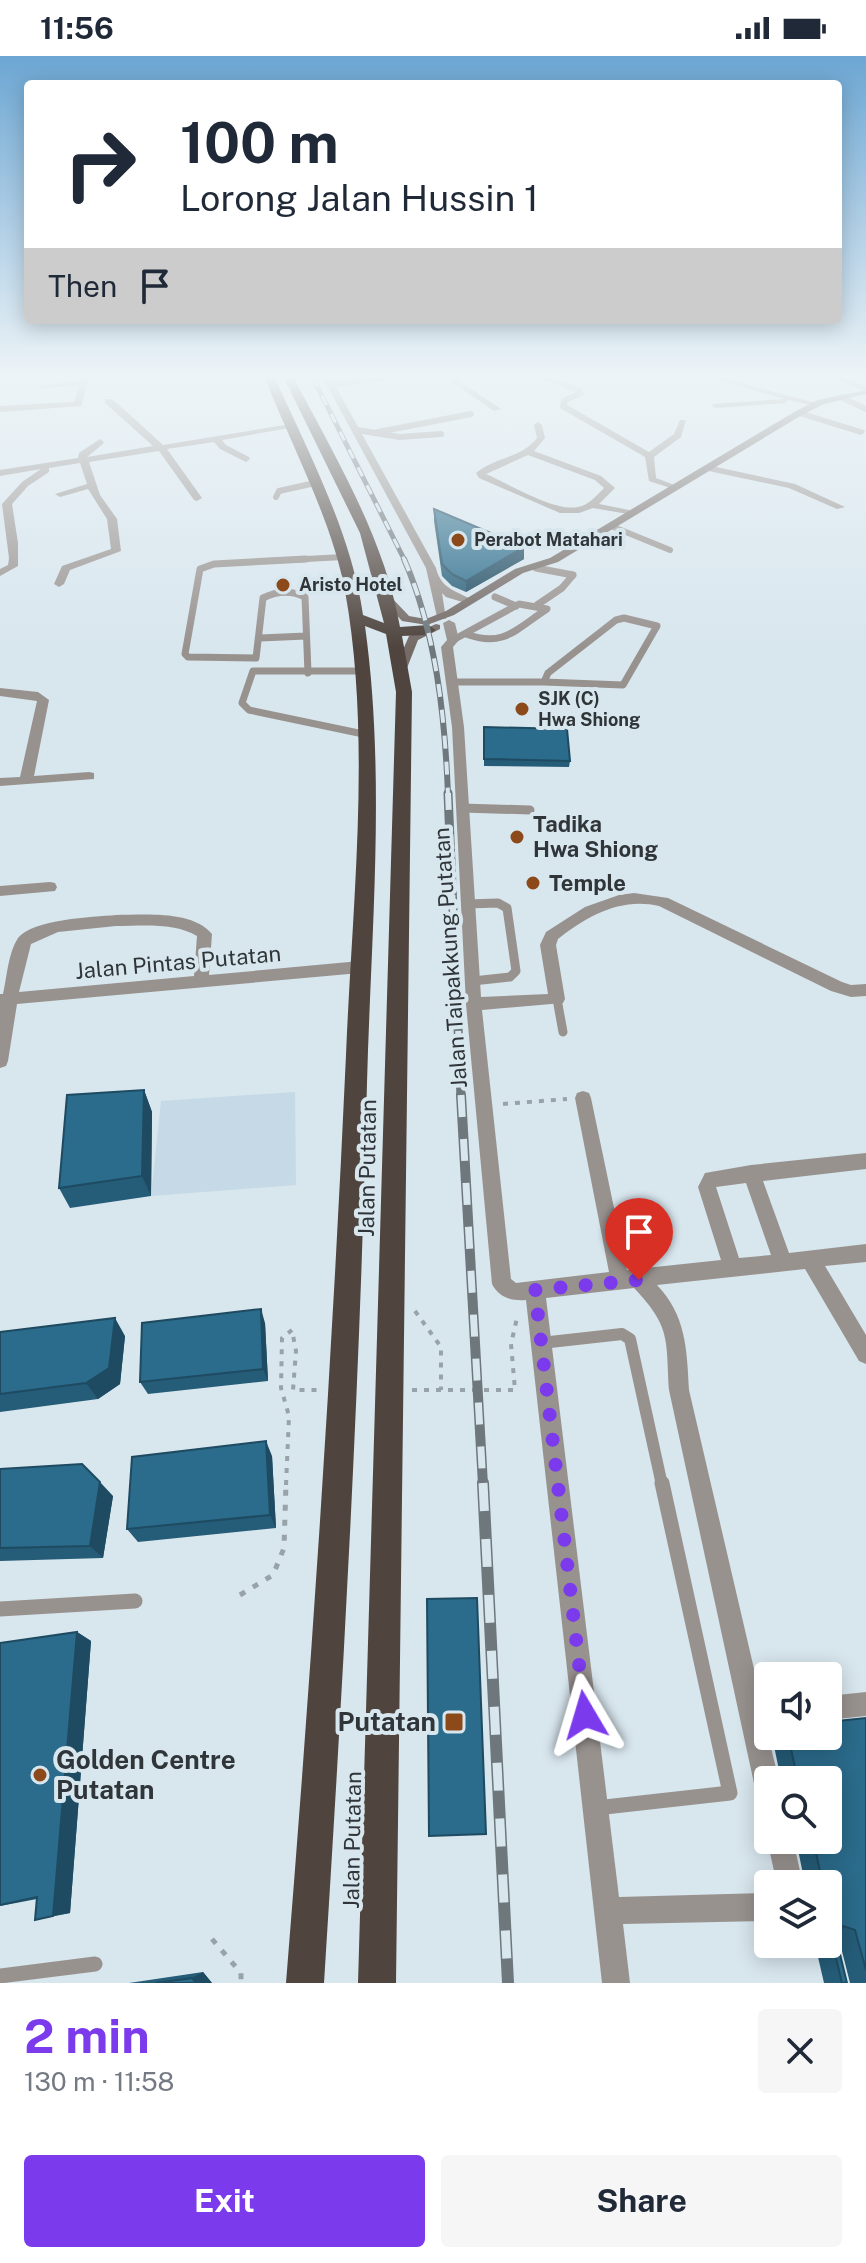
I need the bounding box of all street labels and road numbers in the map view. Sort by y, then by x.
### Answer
street label: Jalan Taipakkung Putatan [428,827,472,1089]
street label: Jalan Pintas Putatan [74,940,282,984]
street label: Jalan Putatan [353,1099,381,1237]
street label: Jalan Putatan [338,1771,366,1909]

